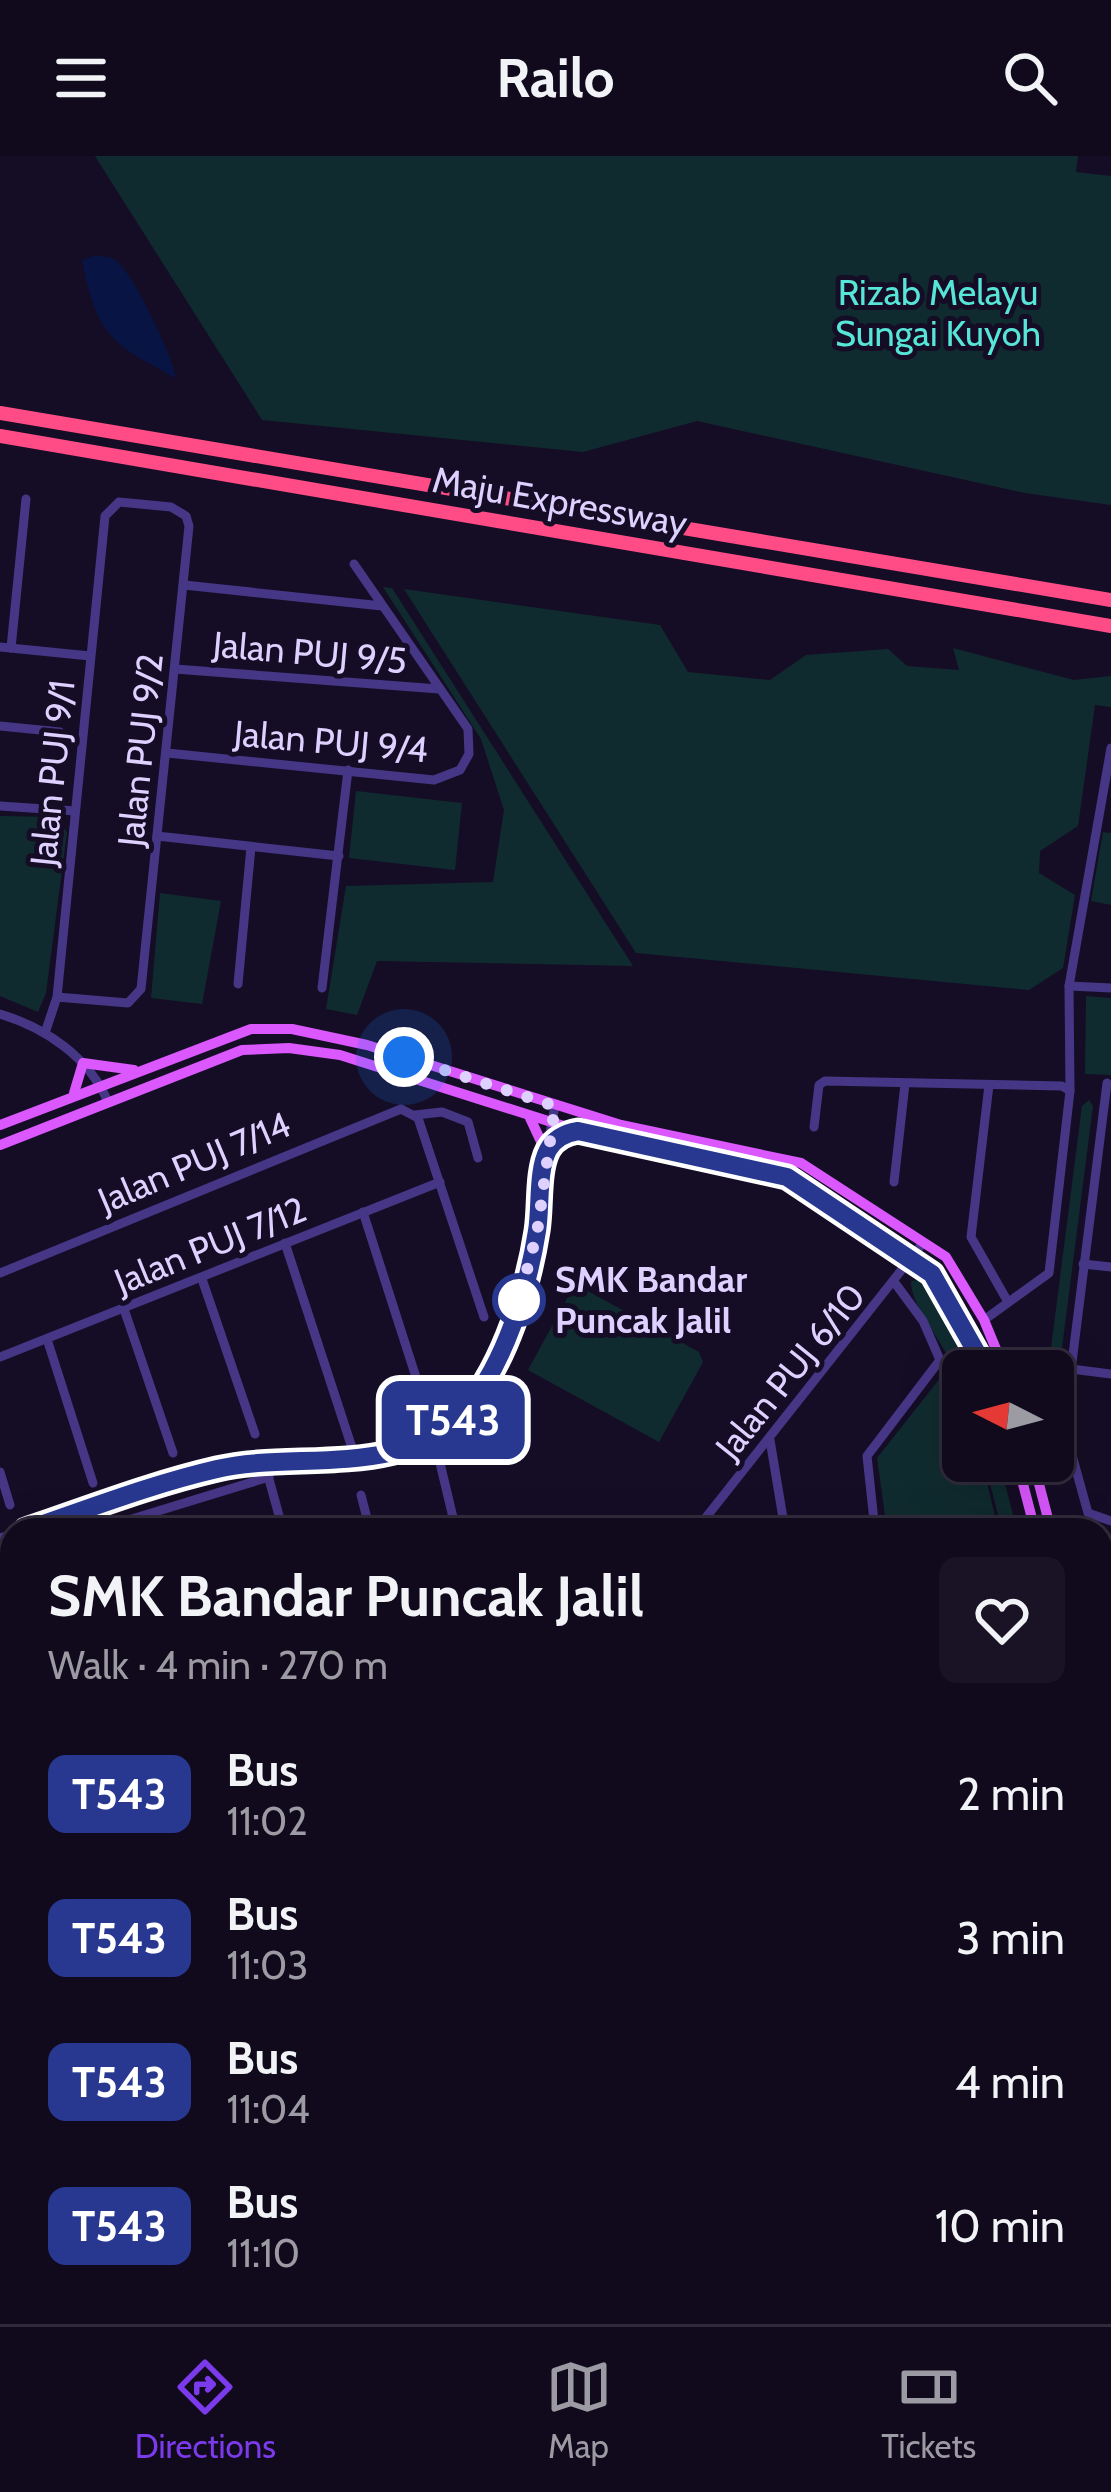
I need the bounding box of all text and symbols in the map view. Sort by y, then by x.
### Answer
icon: menu [48,45,114,111]
text: Railo [496,45,615,111]
icon: search [997,45,1063,111]
park label: Rizab Melayu Sungai Kuyoh [835,270,1041,355]
street label: Maju Expressway [429,457,691,545]
street label: Jalan PUJ 9/5 [210,622,409,682]
street label: Jalan PUJ 9/2 [108,651,172,850]
street label: Jalan PUJ 9/1 [20,678,84,869]
street label: Jalan PUJ 9/4 [231,711,430,771]
your location [374,1027,434,1087]
street label: Jalan PUJ 7/14 [90,1102,297,1223]
street label: Jalan PUJ 7/12 [107,1187,312,1304]
place label: SMK Bandar Puncak Jalil [555,1257,747,1342]
street label: Jalan PUJ 6/10 [705,1274,874,1468]
marker: SMK Bandar Puncak Jalil [494,1275,544,1325]
north arrow [942,1350,1074,1482]
map controls [942,1350,1074,1482]
line badge: T543 [369,1381,537,1459]
text: T543 [406,1394,500,1446]
button: heart [939,1557,1065,1683]
text: SMK Bandar Puncak Jalil [48,1561,644,1630]
text: Walk · 4 min · 270 m [48,1641,388,1689]
text: Bus [227,1743,298,1797]
text: 2 min [957,1767,1065,1821]
text: T543 [72,1768,167,1820]
text: 11:02 [227,1797,308,1845]
text: Bus [227,1887,298,1941]
text: 3 min [956,1911,1065,1965]
text: T543 [72,1912,167,1964]
text: 11:03 [227,1941,308,1989]
text: Bus [227,2031,298,2085]
text: 4 min [955,2055,1065,2109]
text: T543 [72,2056,167,2108]
text: 11:04 [227,2085,310,2133]
text: Bus [227,2175,298,2229]
text: 10 min [935,2199,1065,2253]
text: T543 [72,2200,167,2252]
text: 11:10 [227,2229,300,2277]
tab: Directions [135,2354,276,2466]
tab: Map [546,2354,612,2466]
tab: Tickets [881,2354,976,2466]

